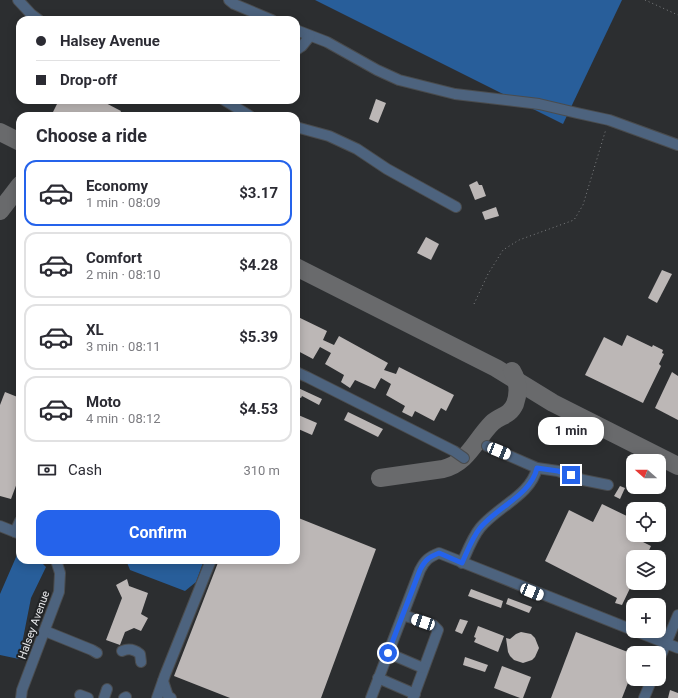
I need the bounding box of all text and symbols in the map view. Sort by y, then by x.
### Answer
text: Halsey Avenue [60,32,160,50]
text: Drop-off [60,71,117,89]
text: Choose a ride [36,125,147,146]
icon: car [38,175,74,211]
text: Economy [86,177,148,195]
text: $3.17 [239,184,278,202]
text: 1 min · 08:09 [86,195,161,210]
icon: car [38,247,74,283]
text: Comfort [86,249,142,267]
text: $4.28 [239,256,278,274]
text: 2 min · 08:10 [86,267,161,282]
icon: car [38,319,74,355]
text: XL [86,321,104,339]
text: $5.39 [239,328,278,346]
text: 3 min · 08:11 [86,339,161,354]
icon: car [38,391,74,427]
text: Moto [86,393,121,411]
text: $4.53 [239,400,278,418]
text: 4 min · 08:12 [86,411,161,426]
callout: 1 min [538,417,604,445]
text: 1 min [555,423,587,438]
car [486,441,512,461]
north arrow [626,454,666,494]
map controls [626,454,666,686]
icon: cash [36,459,58,481]
text: Cash [68,461,102,479]
text: 310 m [243,463,280,478]
route end [562,466,580,484]
button: locate [626,502,666,542]
button: Confirm [36,510,280,556]
button: layers [626,550,666,590]
car [519,582,545,602]
street label: Halsey Avenue [16,589,52,661]
button: + [626,598,666,638]
car [410,612,436,632]
route start [379,644,397,662]
button: − [626,646,666,686]

